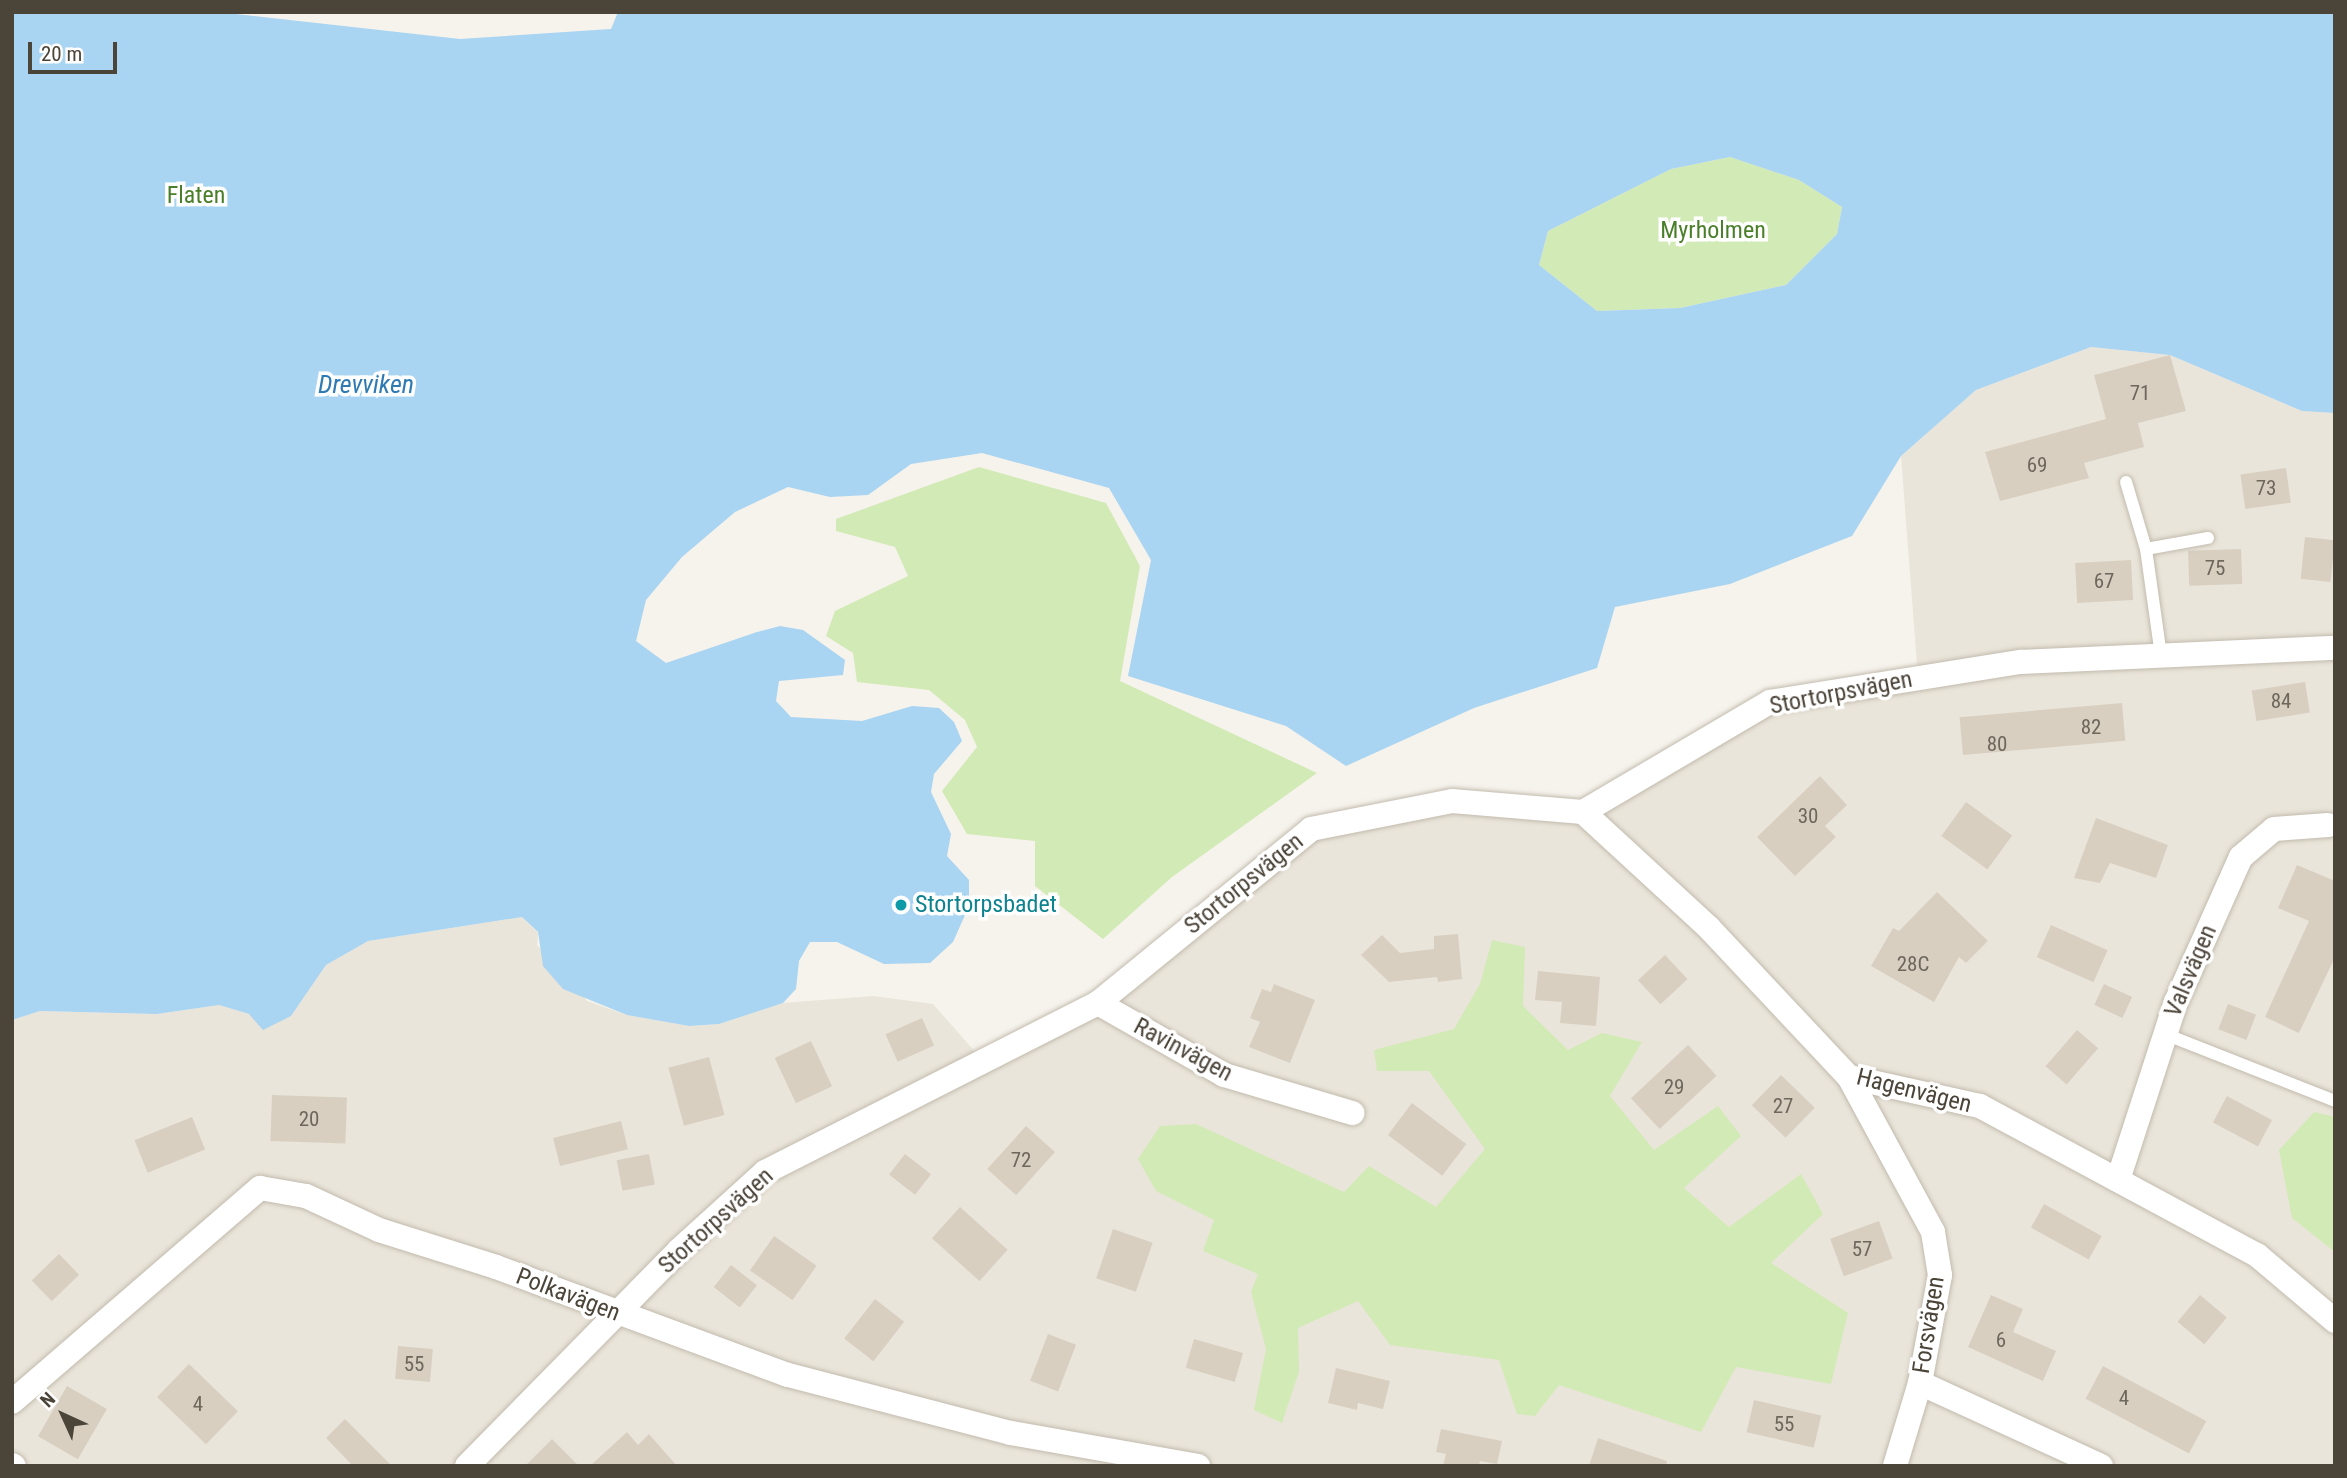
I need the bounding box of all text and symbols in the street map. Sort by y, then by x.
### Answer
scale bar [32,28,121,72]
text: 20 m [41,42,82,66]
park label: Flaten [167,182,225,210]
park label: Myrholmen [1660,217,1766,245]
water label: Drevviken [318,369,414,401]
house number: 71 [2130,380,2150,406]
house number: 69 [2027,452,2047,478]
house number: 73 [2256,475,2276,501]
house number: 75 [2205,555,2225,581]
house number: 67 [2094,568,2114,594]
street label: Stortorpsvägen [1767,665,1915,721]
house number: 84 [2271,688,2291,714]
house number: 82 [2081,714,2101,740]
house number: 80 [1987,731,2007,757]
house number: 30 [1798,803,1818,829]
street label: Stortorpsvägen [1179,827,1309,941]
place label: Stortorpsbadet [915,891,1057,919]
marker: Stortorpsbadet [893,897,909,913]
street label: Valsvägen [2159,921,2223,1021]
house number: 28C [1897,951,1929,977]
street label: Ravinvägen [1129,1012,1237,1088]
street label: Hagenvägen [1854,1063,1974,1119]
house number: 29 [1664,1074,1684,1100]
house number: 27 [1773,1093,1793,1119]
house number: 20 [299,1106,319,1132]
house number: 72 [1011,1147,1031,1173]
street label: Stortorpsvägen [653,1162,779,1280]
house number: 57 [1852,1236,1872,1262]
street label: Polkavägen [512,1262,624,1328]
street label: Forsvägen [1907,1274,1951,1376]
house number: 6 [1996,1327,2006,1353]
house number: 55 [404,1351,424,1377]
north arrow [28,1380,98,1450]
house number: 4 [2119,1385,2129,1411]
text: N [36,1388,60,1412]
house number: 4 [193,1391,203,1417]
house number: 55 [1774,1411,1794,1437]

